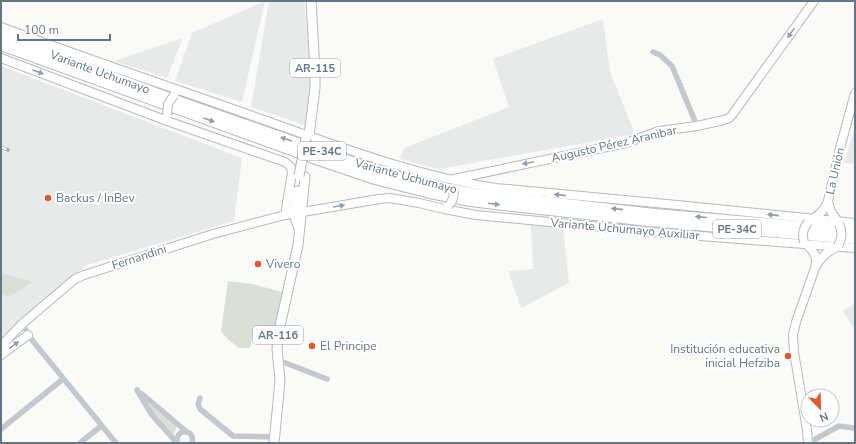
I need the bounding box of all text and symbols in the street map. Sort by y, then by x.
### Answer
scale bar [18,16,110,42]
text: 100 m [24,22,59,38]
one-way arrow [787,27,795,38]
street label: Variante Uchumayo [47,46,152,98]
road number: AR-115 [290,59,340,77]
one-way arrow [32,69,44,75]
one-way arrow [203,118,215,124]
street label: Augusto Pérez Aranibar [550,122,679,166]
one-way arrow [279,136,291,142]
road number: PE-34C [298,142,346,160]
street label: La Unión [822,146,848,196]
street label: Variante Uchumayo [352,154,459,197]
one-way arrow [522,161,534,167]
place label: Backus / InBev [56,190,135,206]
one-way arrow [554,191,566,198]
marker: Backus / InBev [43,193,53,203]
one-way arrow [488,201,500,207]
one-way arrow [333,203,345,209]
one-way arrow [611,206,623,212]
one-way arrow [767,212,780,218]
street label: Variante Uchumayo Auxiliar [549,214,701,244]
one-way arrow [695,214,707,221]
road number: PE-34C [713,220,761,238]
street label: Fernandini [110,241,168,273]
place label: Vivero [265,256,301,272]
marker: Vivero [253,259,263,269]
road number: AR-116 [253,326,303,344]
place label: El Principe [320,338,377,354]
one-way arrow [9,341,20,349]
marker: El Principe [307,341,317,351]
place label: Institución educativa inicial Hefziba [670,341,780,371]
marker: Institución educativa inicial Hefziba [783,351,793,361]
north arrow [800,388,840,428]
text: N [817,408,830,425]

